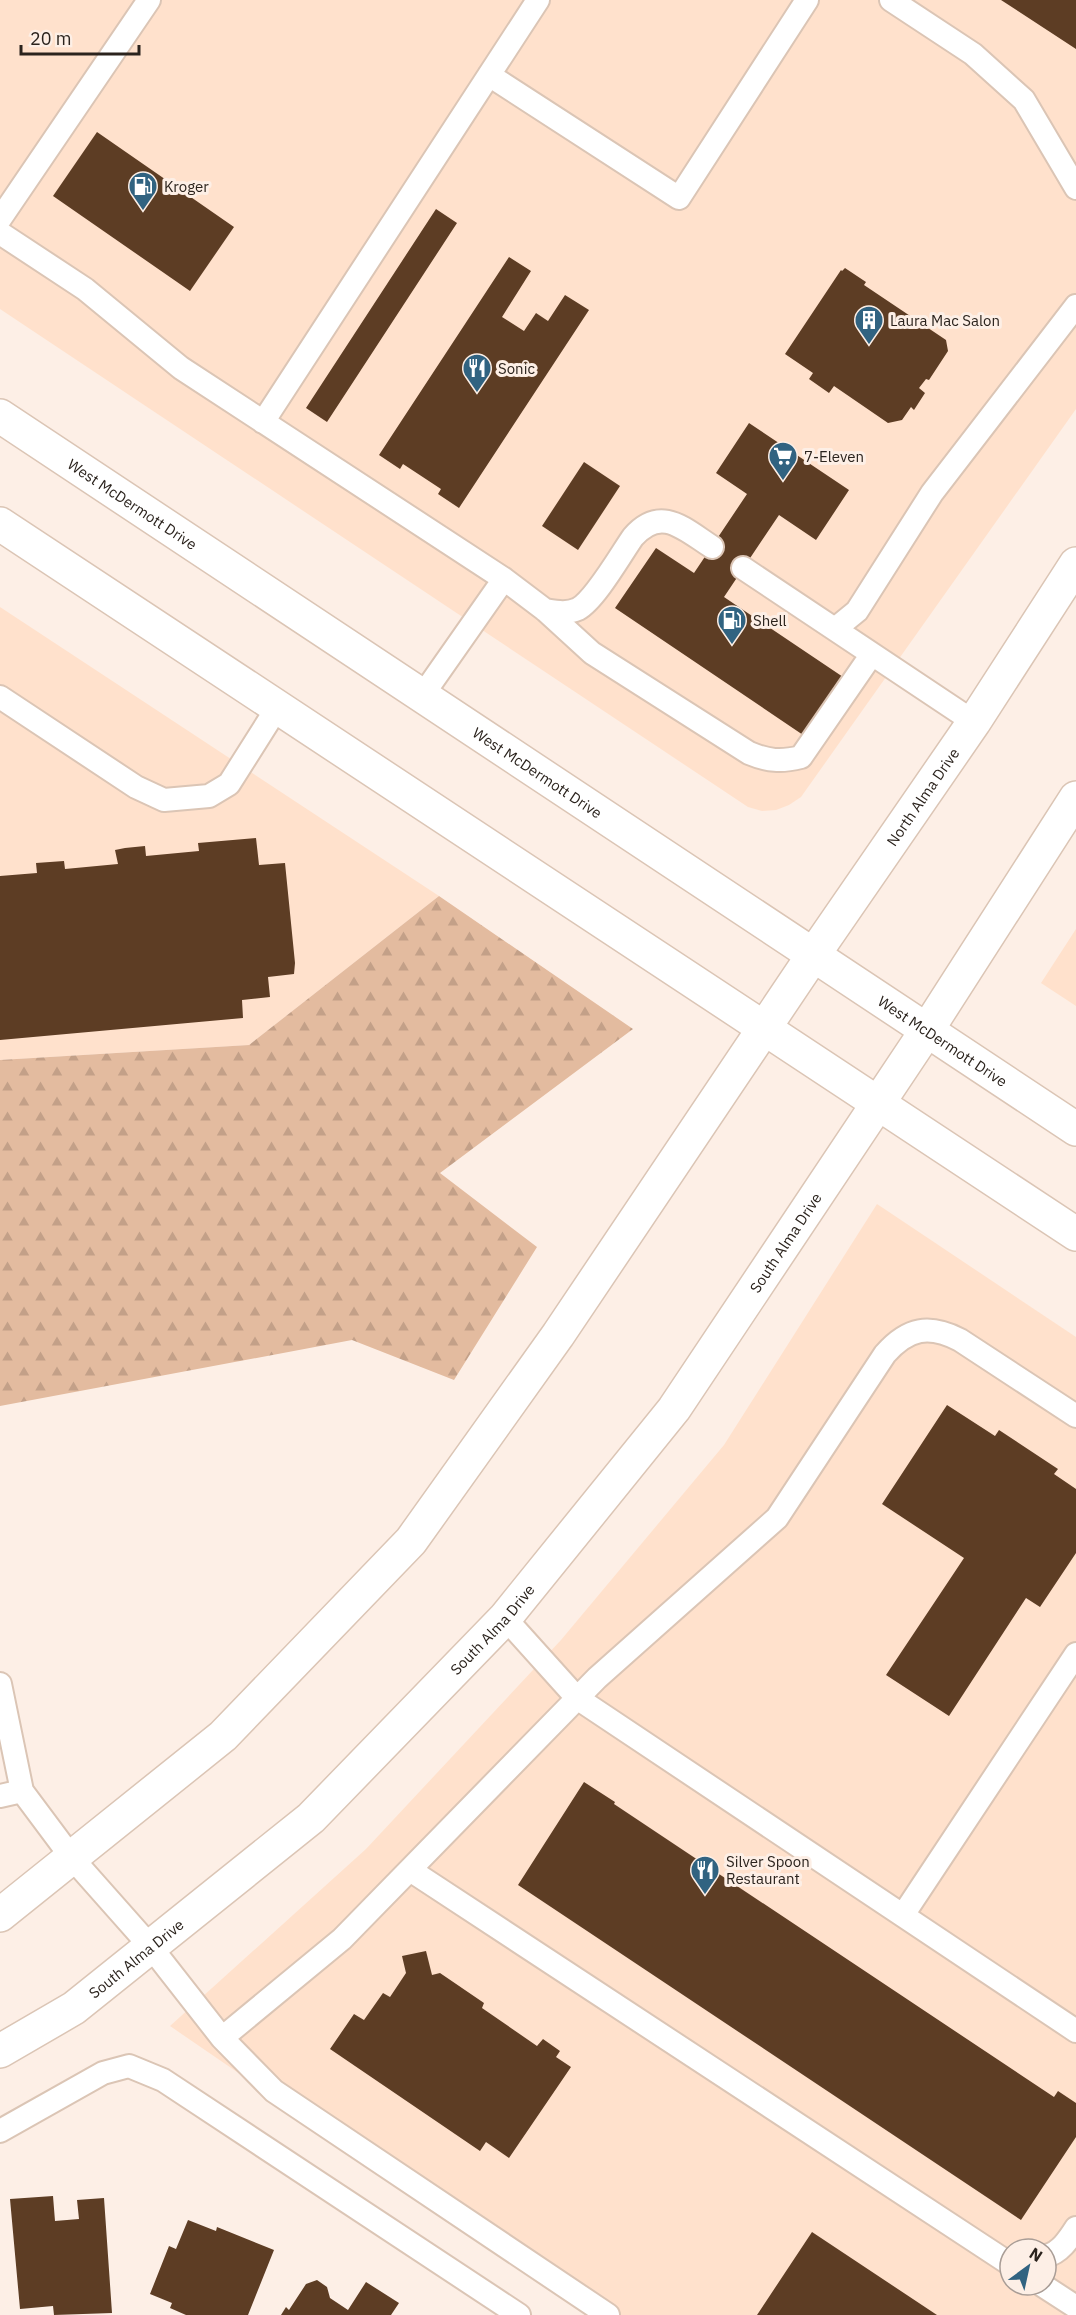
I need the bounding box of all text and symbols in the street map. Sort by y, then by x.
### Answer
scale bar [21,18,140,56]
text: 20 m [30,27,72,50]
fuel station icon: Kroger [127,170,159,212]
place label: Kroger [164,177,209,196]
building icon: Laura Mac Salon [853,304,885,346]
place label: Laura Mac Salon [890,311,1000,330]
restaurant icon: Sonic [461,352,493,394]
place label: Sonic [498,359,535,378]
supermarket icon: 7-Eleven [767,440,799,482]
place label: 7-Eleven [804,447,864,466]
street label: West McDermott Drive [64,454,201,554]
fuel station icon: Shell [716,604,748,646]
place label: Shell [753,611,787,630]
street label: West McDermott Drive [469,723,606,822]
street label: North Alma Drive [882,744,963,850]
street label: West McDermott Drive [874,991,1011,1090]
street label: South Alma Drive [745,1189,825,1296]
street label: South Alma Drive [446,1580,538,1679]
place label: Silver Spoon Restaurant [726,1852,810,1888]
restaurant icon: Silver Spoon Restaurant [689,1854,721,1896]
street label: South Alma Drive [85,1915,187,2002]
north arrow [998,2237,1058,2297]
text: N [1026,2243,1046,2266]

